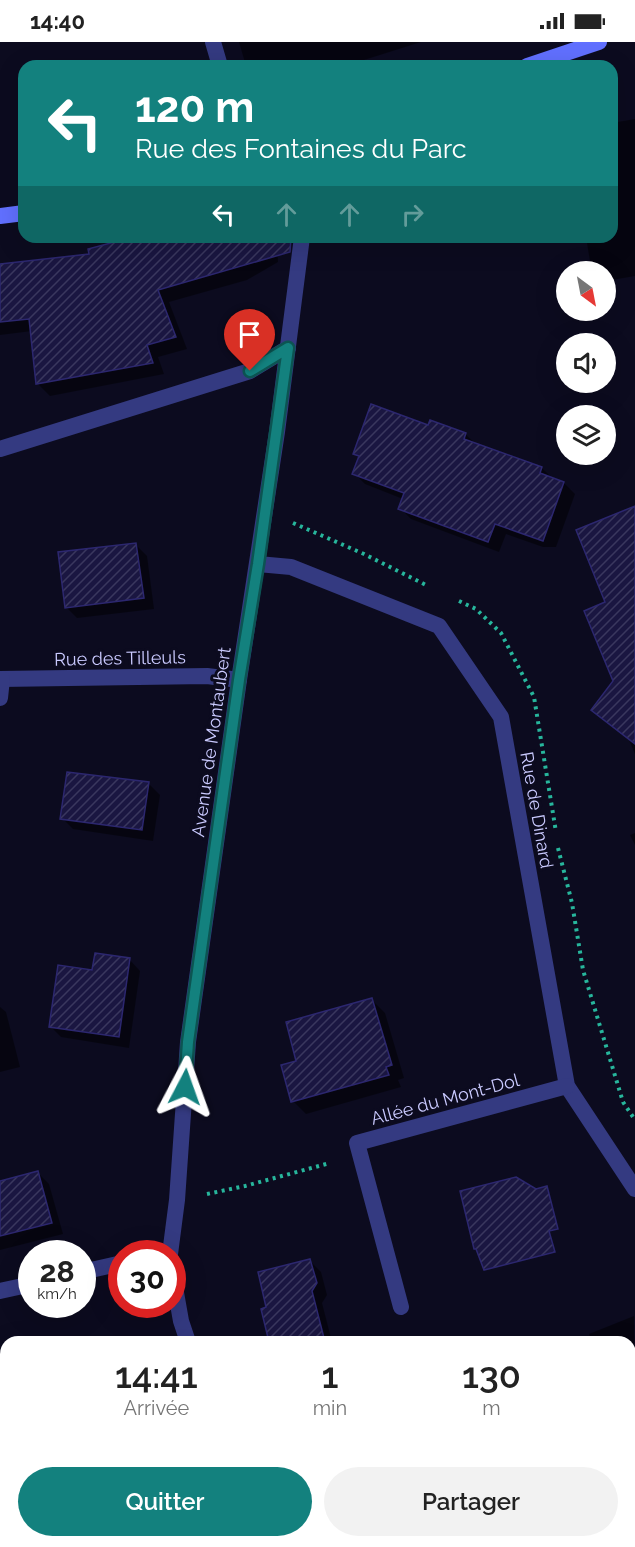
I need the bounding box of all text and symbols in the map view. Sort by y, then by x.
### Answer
text: 14:40 [30,8,85,34]
text: 120 m [135,83,254,132]
icon: left [36,84,114,162]
text: Rue des Fontaines du Parc [135,133,467,164]
icon: left [207,198,240,231]
icon: ahead [270,198,303,231]
icon: ahead [333,198,366,231]
icon: right [396,198,429,231]
north arrow [556,261,616,321]
map controls [556,261,616,465]
pin [224,309,275,371]
icon: arrive [233,318,266,351]
button: sound [556,333,616,393]
button: layers [556,405,616,465]
street label: Rue des Tilleuls [54,646,186,670]
street label: Avenue de Montaubert [187,646,235,838]
street label: Rue de Dinard [516,750,558,870]
position arrow [153,1055,217,1119]
street label: Allée du Mont-Dol [368,1069,522,1129]
speed limit sign: 30 [108,1240,186,1318]
text: 28 [39,1254,75,1289]
text: km/h [37,1285,77,1303]
text: 14:41 [115,1354,198,1396]
text: 1 [321,1354,338,1396]
text: 130 [462,1354,521,1396]
text: Arrivée [123,1396,189,1420]
text: min [313,1396,347,1420]
text: m [482,1396,501,1420]
button: Quitter [18,1467,312,1536]
button: Partager [324,1467,618,1536]

